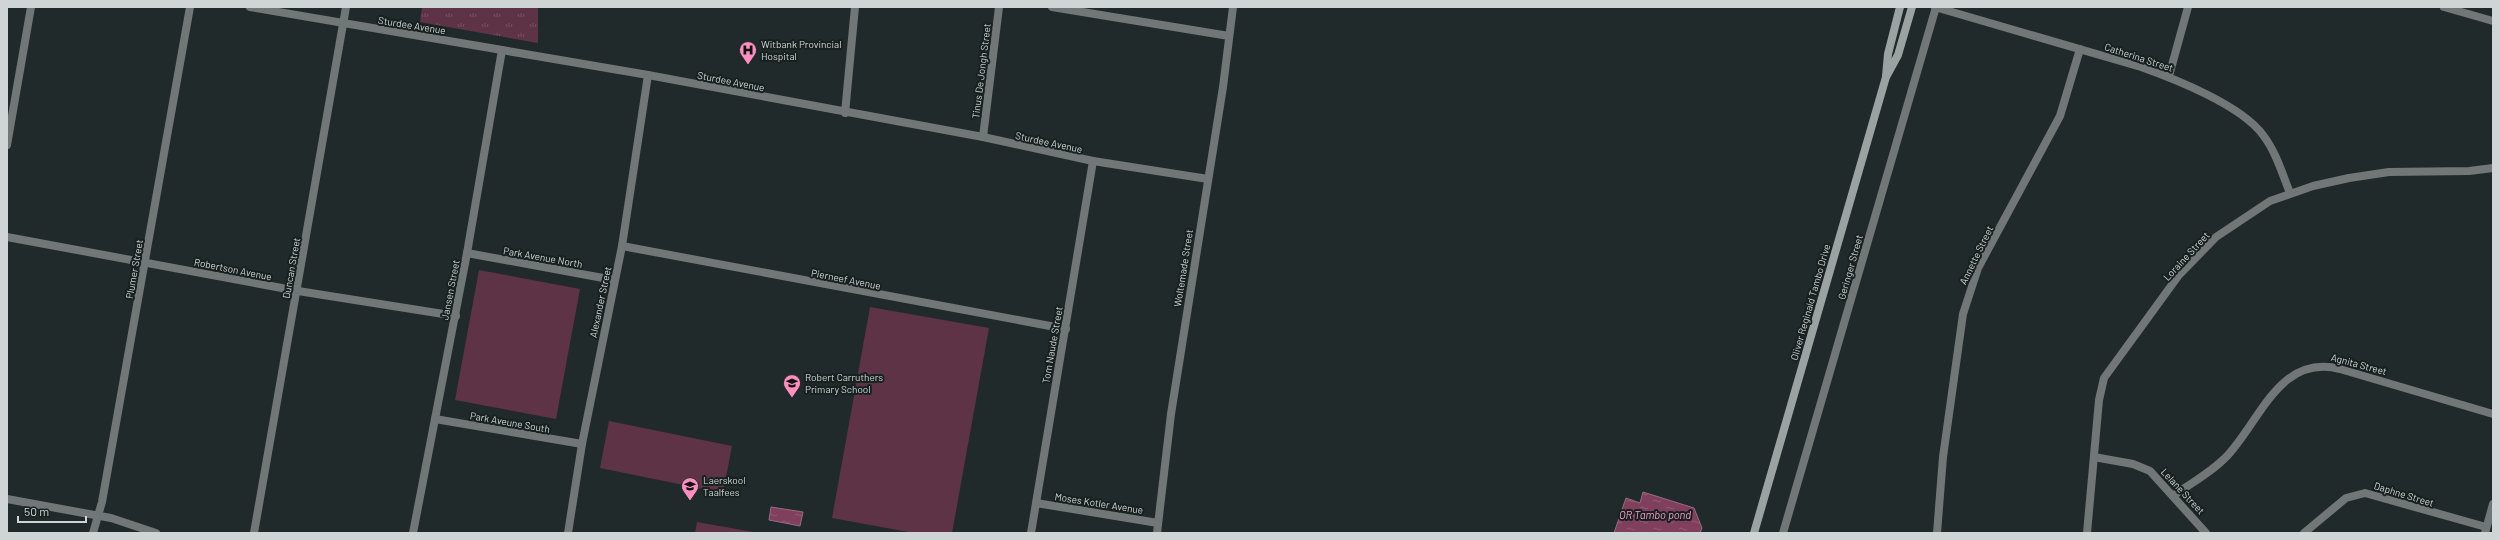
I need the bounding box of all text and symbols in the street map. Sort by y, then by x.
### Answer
street label: Sturdee Avenue [377,14,447,36]
street label: Tinus De Jongh Street [969,22,993,119]
place label: Witbank Provincial Hospital [761,38,841,62]
hospital icon: Witbank Provincial Hospital [738,40,758,65]
street label: Catherina Street [2103,40,2175,74]
street label: Sturdee Avenue [696,69,766,93]
street label: Sturdee Avenue [1014,129,1084,155]
street label: Annette Street [1957,223,1996,286]
street label: Woltemade Street [1171,228,1195,308]
street label: Loraine Street [2160,229,2212,283]
street label: Geringer Street [1835,233,1865,301]
street label: Duncan Street [280,236,302,299]
street label: Plumer Street [123,238,145,300]
street label: Oliver Reginald Tambo Drive [1788,243,1832,361]
street label: Park Avenue North [502,244,584,270]
street label: Robertson Avenue [193,256,273,282]
street label: Jansen Street [438,259,462,321]
street label: Alexander Street [587,265,613,339]
street label: Pierneef Avenue [810,266,882,292]
street label: Tom Naude Street [1039,305,1065,384]
street label: Agnita Street [2330,351,2389,377]
place label: Robert Carruthers Primary School [805,371,883,395]
school or university icon: Robert Carruthers Primary School [782,373,802,398]
street label: Park Aveune South [469,409,551,435]
street label: Lelane Street [2159,466,2208,517]
place label: Laerskool Taalfees [703,474,746,498]
school or university icon: Laerskool Taalfees [680,476,700,501]
street label: Daphne Street [2373,479,2436,509]
street label: Moses Kotler Avenue [1054,490,1144,516]
scale bar [18,498,86,524]
text: 50 m [24,504,49,518]
water label: OR Tambo pond [1619,508,1691,521]

